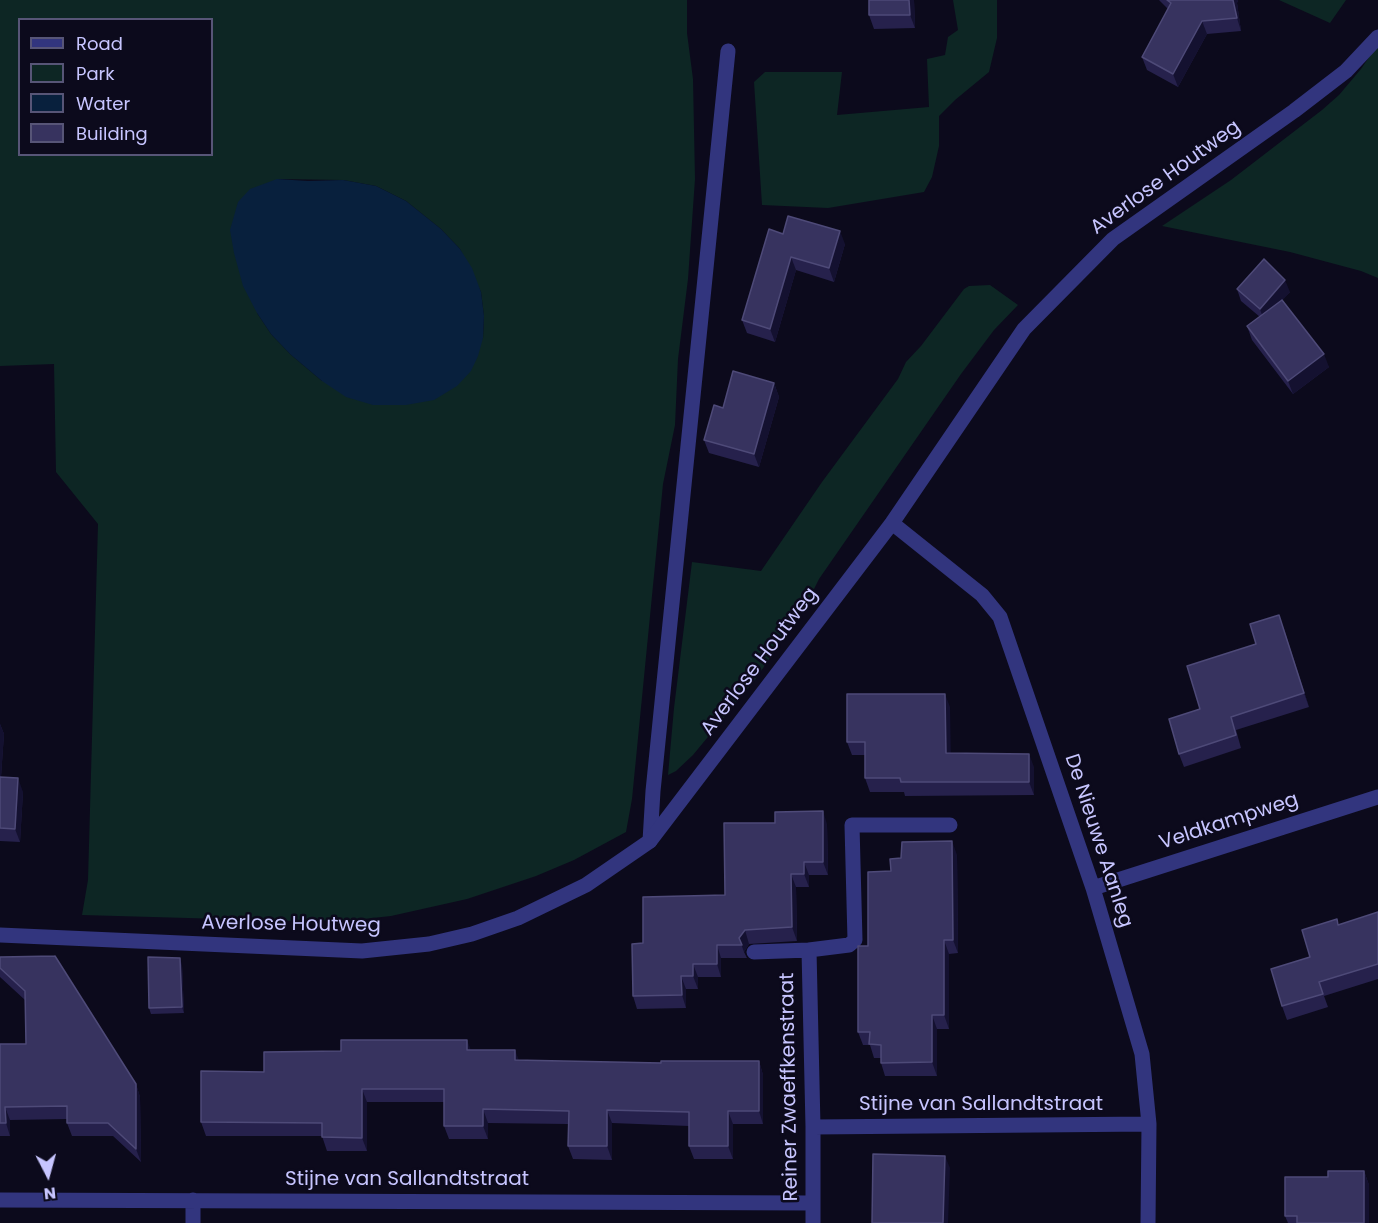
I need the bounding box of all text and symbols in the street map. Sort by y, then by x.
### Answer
legend [18,18,213,156]
text: Road [76,31,123,56]
text: Park [76,61,115,86]
text: Water [76,91,130,116]
street label: Averlose Houtweg [1086,116,1246,240]
text: Building [76,121,148,146]
street label: Averlose Houtweg [696,583,824,741]
street label: De Nieuwe Aanleg [1059,751,1137,931]
street label: Veldkampweg [1157,788,1301,856]
street label: Averlose Houtweg [201,911,381,939]
street label: Reiner Zwaeffkenstraat [776,972,804,1202]
street label: Stijne van Sallandtstraat [859,1093,1103,1117]
north arrow [18,1145,78,1205]
street label: Stijne van Sallandtstraat [285,1168,529,1192]
text: N [43,1181,57,1205]

